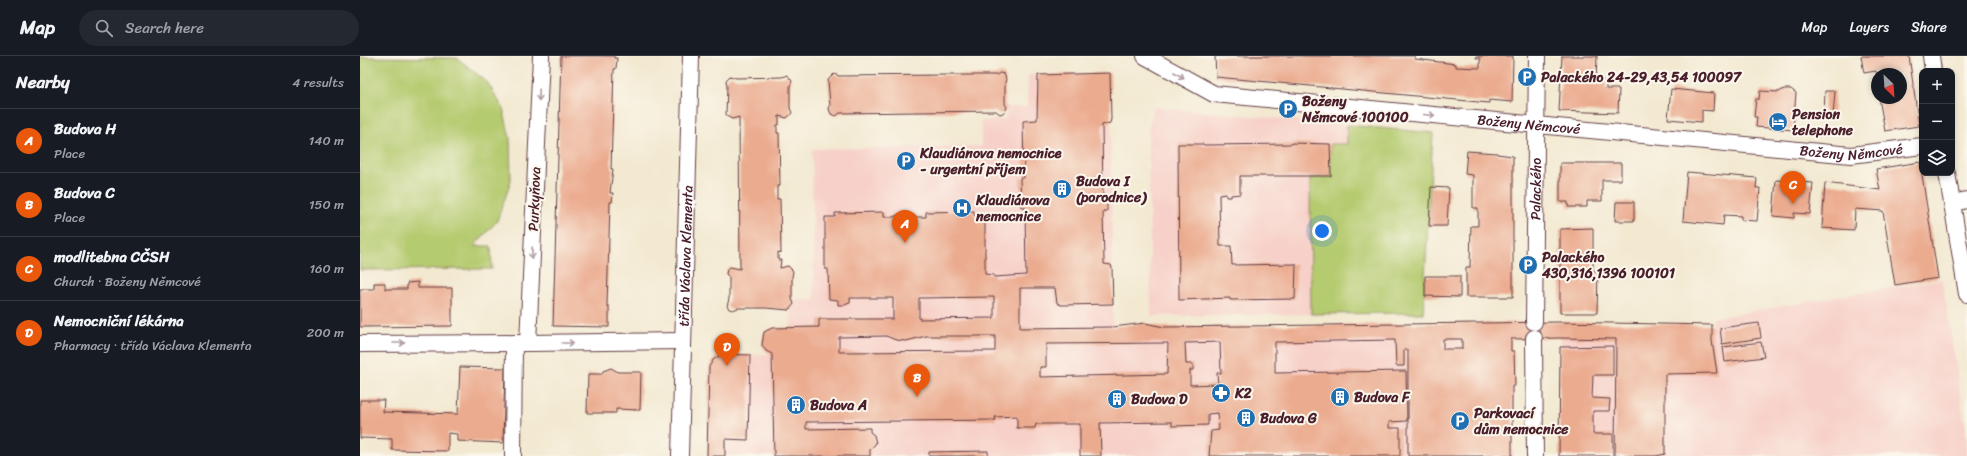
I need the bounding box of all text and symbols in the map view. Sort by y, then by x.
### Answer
search box [79,10,359,46]
text: Map [20,11,55,44]
text: Search here [125,15,204,41]
text: Map [1802,15,1827,40]
text: Layers [1849,15,1889,40]
text: Share [1911,15,1947,40]
icon: search [93,17,115,39]
place label: Palackého 24-29,43,54 100097 [1541,65,1742,90]
parking icon: Palackého 24-29,43,54 100097 [1516,66,1538,88]
text: Nearby [16,67,70,97]
north arrow [1871,68,1907,104]
map controls [1919,68,1955,176]
button: + [1919,68,1955,104]
text: 4 results [292,71,344,94]
one-way arrow [1173,71,1185,79]
one-way arrow [535,88,543,101]
place label: Boženy Němcové 100100 [1301,89,1409,130]
parking icon: Boženy Němcové 100100 [1277,98,1299,120]
place label: Pension telephone [1792,102,1854,143]
button: − [1919,104,1955,140]
street label: Boženy Němcové [1476,107,1582,142]
one-way arrow [1422,111,1435,119]
hotel icon: Pension telephone [1767,111,1789,133]
text: Budova H [54,116,116,142]
text: A [25,129,33,152]
text: 140 m [309,129,344,152]
street label: Boženy Němcové [1798,137,1904,168]
button: layers [1919,140,1955,176]
place label: Klaudiánova nemocnice - urgentní příjem [919,141,1062,182]
text: Place [54,142,85,165]
parking icon: Klaudiánova nemocnice - urgentní příjem [895,150,917,172]
street label: Palackého [1523,158,1549,220]
street label: Purkyňova [521,166,548,232]
place label: Budova I (porodnice) [1076,169,1147,210]
pin: C [1780,171,1806,204]
building icon: Budova I (porodnice) [1051,178,1073,200]
text: Budova C [54,180,115,206]
street label: třída Václava Klementa [672,185,700,327]
place label: Klaudiánova nemocnice [975,188,1051,229]
text: B [25,193,33,216]
text: 150 m [309,193,344,216]
hospital icon: Klaudiánova nemocnice [951,197,973,219]
text: Place [54,206,85,229]
pin: A [892,210,918,243]
your location [1312,221,1332,241]
text: modlitebna CČSH [54,244,170,270]
place label: Palackého 430,316,1396 100101 [1541,245,1675,286]
one-way arrow [528,246,536,259]
parking icon: Palackého 430,316,1396 100101 [1517,254,1539,276]
text: C [25,257,33,280]
text: 160 m [309,257,344,280]
text: Church · Boženy Němcové [54,270,201,293]
text: Nemocniční lékárna [54,308,184,334]
text: D [25,321,33,344]
text: 200 m [307,321,344,344]
pin: D [714,333,740,366]
text: Pharmacy · třída Václava Klementa [54,334,252,357]
one-way arrow [392,339,405,347]
one-way arrow [561,339,574,347]
pin: B [904,364,930,397]
place label: K2 [1234,381,1253,406]
pharmacy icon: K2 [1210,382,1232,404]
place label: Budova F [1354,385,1411,410]
building icon: Budova F [1329,386,1351,408]
place label: Budova D [1131,387,1188,412]
building icon: Budova D [1106,388,1128,410]
place label: Budova A [810,393,867,418]
building icon: Budova A [785,394,807,416]
place label: Parkovací dům nemocnice [1474,401,1569,442]
place label: Budova G [1260,406,1317,431]
building icon: Budova G [1235,407,1257,429]
parking icon: Parkovací dům nemocnice [1449,410,1471,432]

